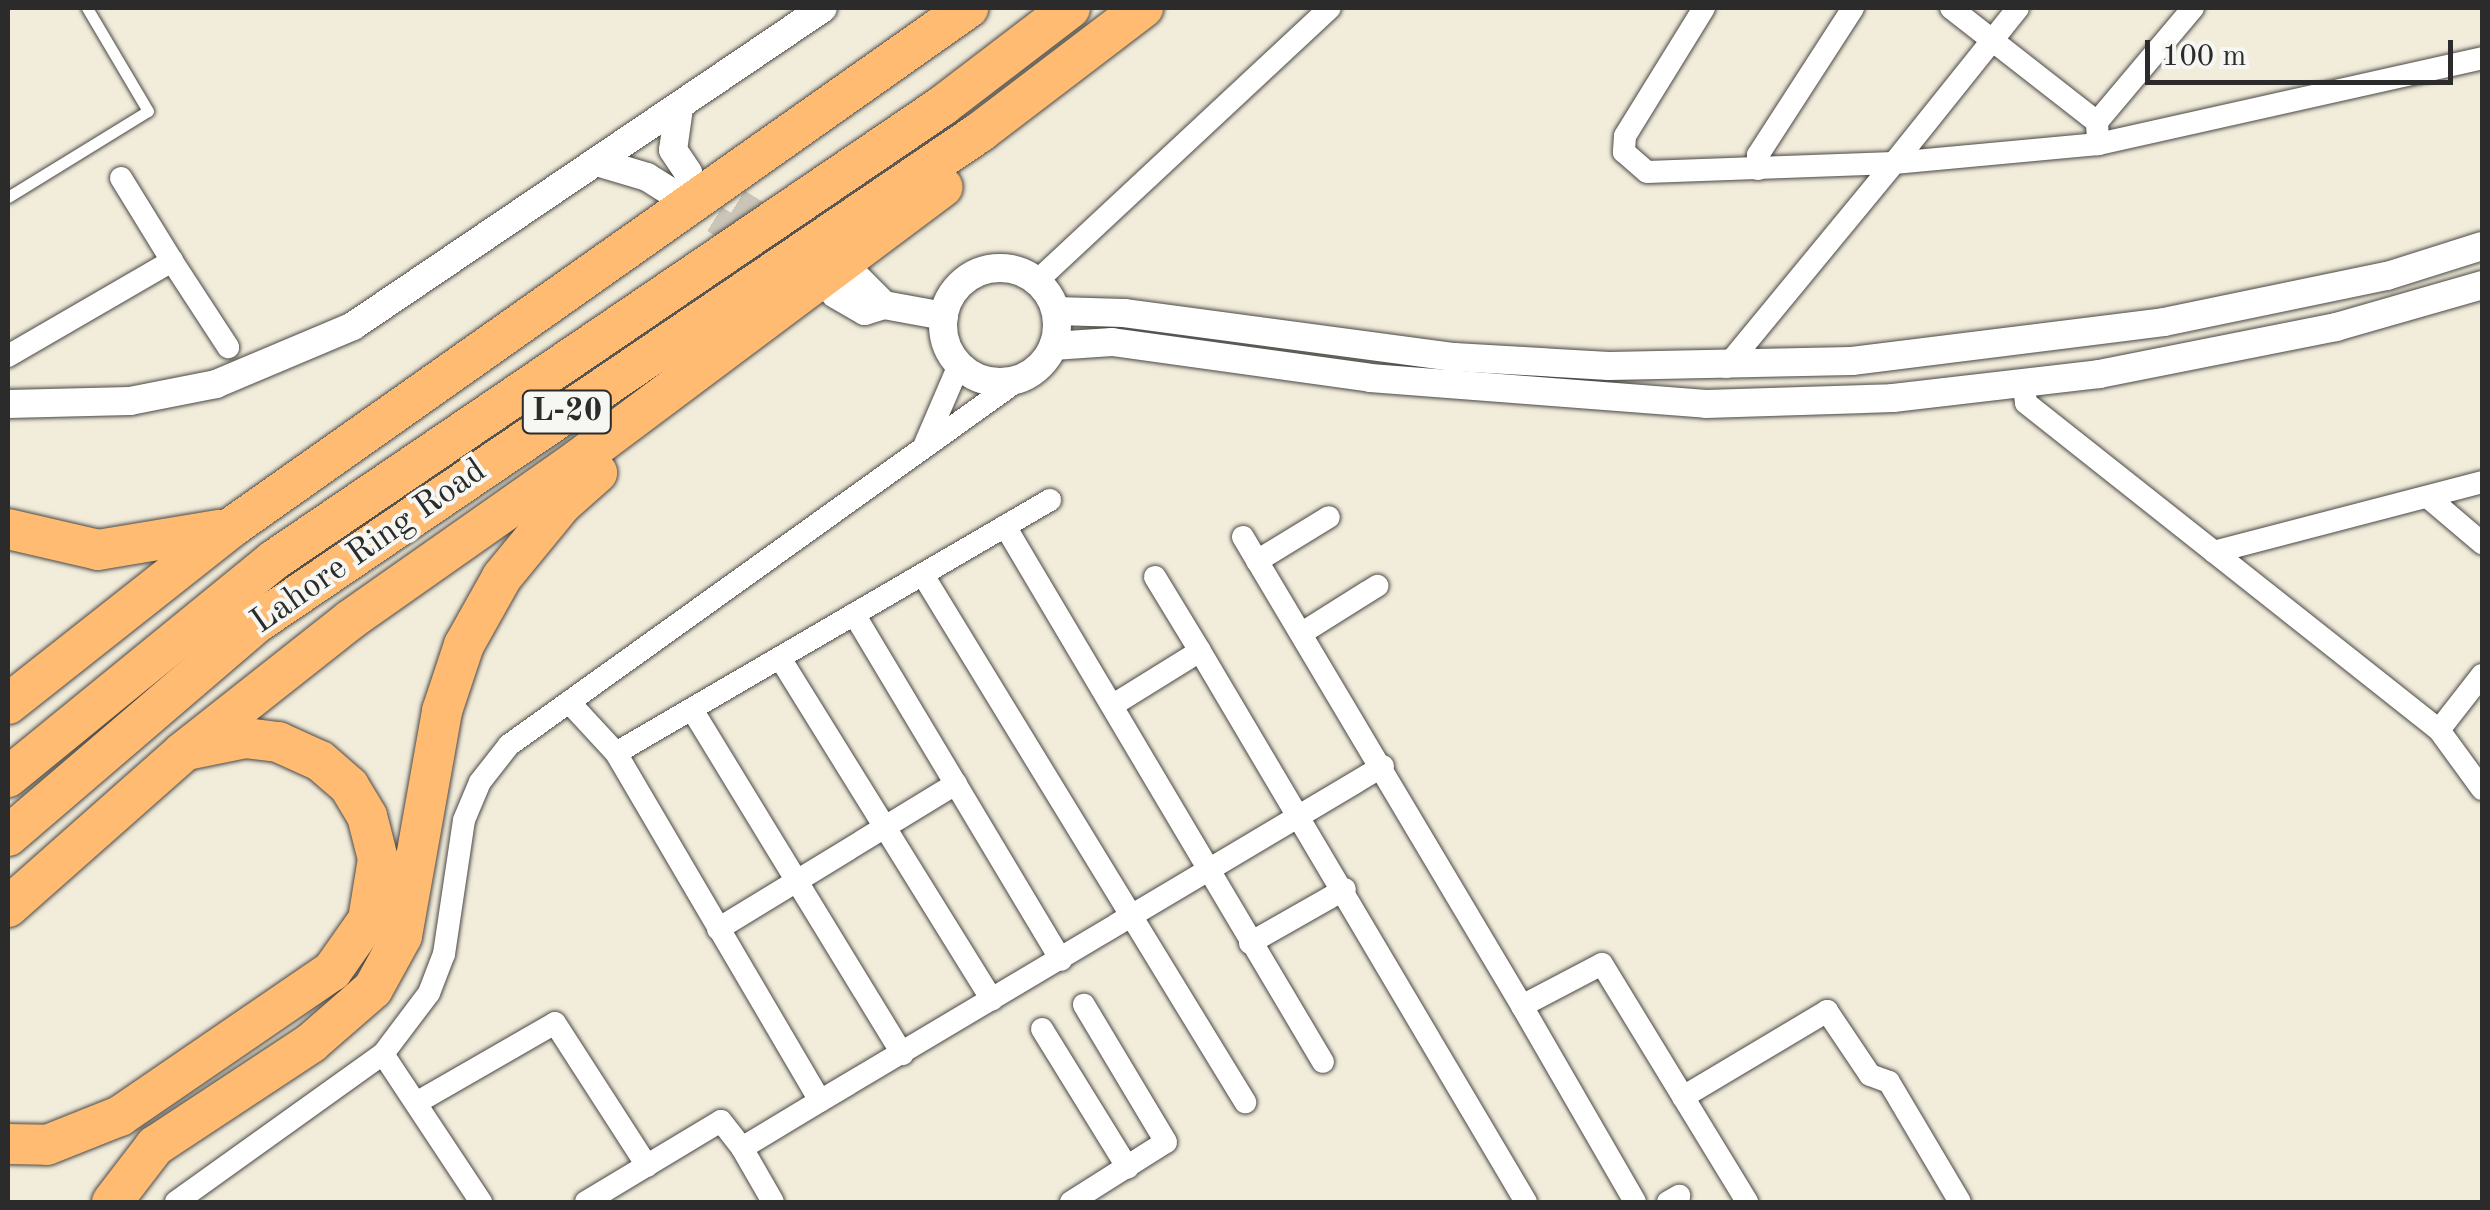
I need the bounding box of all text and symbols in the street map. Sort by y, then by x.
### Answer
scale bar [2150,20,2458,82]
text: 100 m [2162,42,2246,72]
road number: L-20 [520,385,614,439]
street label: Lahore Ring Road [243,450,495,644]

